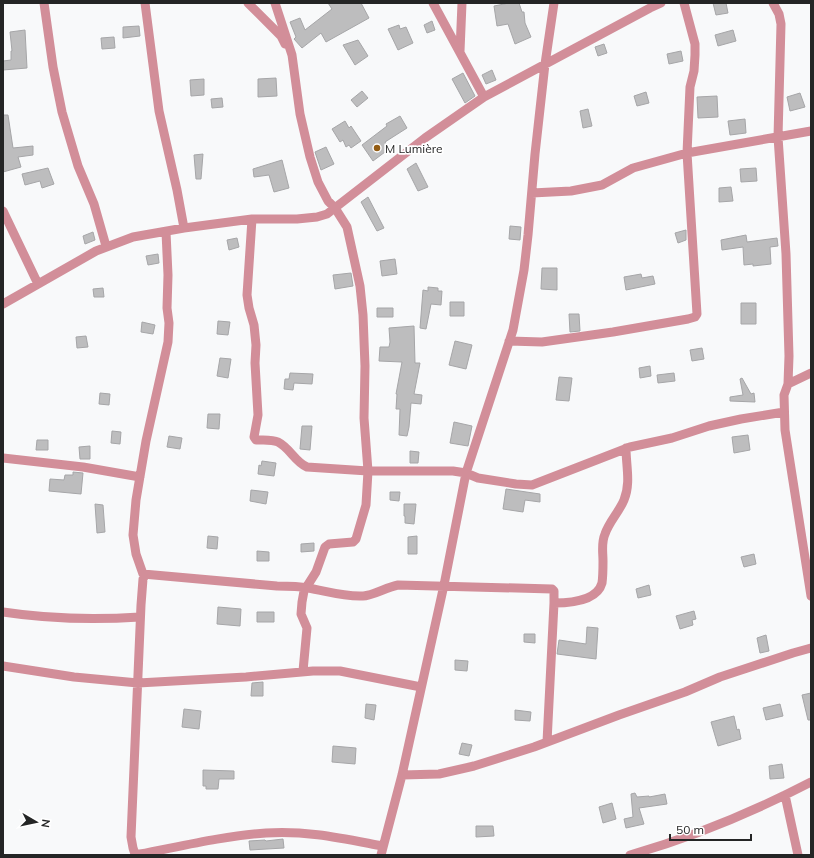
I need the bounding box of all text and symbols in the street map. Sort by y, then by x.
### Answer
place label: M Lumière [385,141,443,156]
marker: M Lumière [372,143,382,153]
north arrow [16,802,56,842]
scale bar [670,816,751,842]
text: N [38,818,53,829]
text: 50 m [676,822,704,837]

